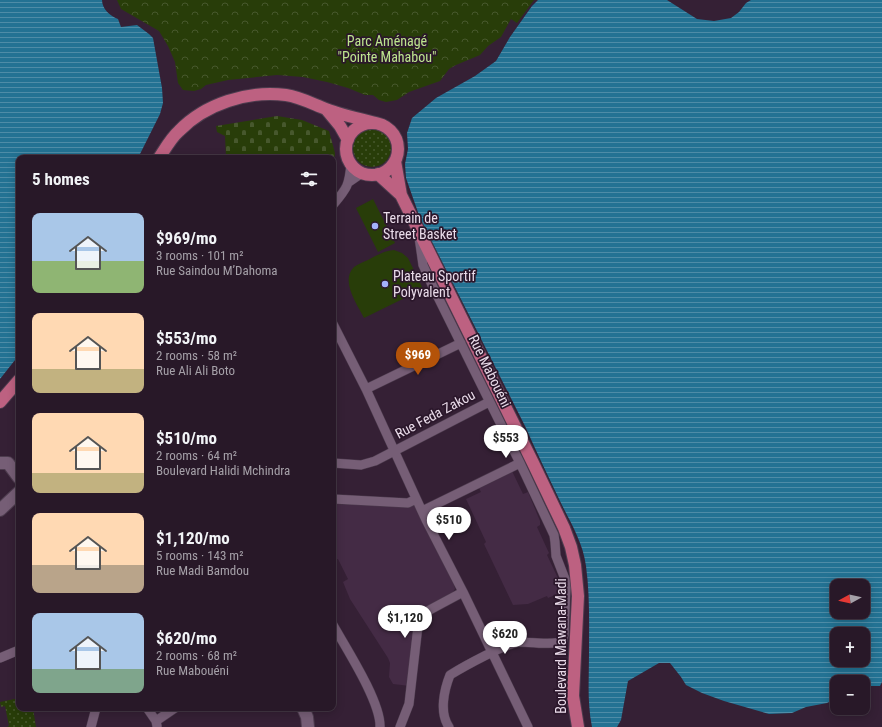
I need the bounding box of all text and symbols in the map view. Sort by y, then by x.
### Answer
park label: Parc Aménagé "Pointe Mahabou" [337,33,437,65]
icon: filters [298,168,320,190]
text: 5 homes [32,169,90,189]
place label: Terrain de Street Basket [383,210,457,242]
marker: Terrain de Street Basket [370,221,380,231]
text: $969/mo [156,228,217,248]
icon: home [64,229,112,277]
text: 3 rooms · 101 m² [156,248,243,263]
text: Rue Saindou M’Dahoma [156,263,278,278]
place label: Plateau Sportif Polyvalent [393,268,476,300]
marker: Plateau Sportif Polyvalent [380,279,390,289]
text: $553/mo [156,328,217,348]
icon: home [64,329,112,377]
street label: Rue Mabouéni [466,332,514,410]
pin: $969 [394,342,442,376]
text: $969 [405,347,431,362]
text: 2 rooms · 58 m² [156,348,237,363]
text: Rue Ali Ali Boto [156,363,235,378]
street label: Rue Feda Zakou [392,386,478,442]
pin: $553 [482,425,530,459]
text: $510/mo [156,428,217,448]
icon: home [64,429,112,477]
text: $553 [493,430,519,445]
text: 2 rooms · 64 m² [156,448,237,463]
text: Boulevard Halidi Mchindra [156,463,290,478]
pin: $510 [425,507,473,541]
text: $510 [436,512,462,527]
text: $1,120/mo [156,528,230,548]
icon: home [64,529,112,577]
text: 5 rooms · 143 m² [156,548,243,563]
text: Rue Madi Bamdou [156,563,249,578]
street label: Boulevard Mawana-Madi [553,578,569,714]
north arrow [830,579,870,619]
map controls [830,579,870,715]
pin: $1,120 [372,605,438,639]
text: $1,120 [387,610,423,625]
pin: $620 [481,621,529,655]
text: $620 [492,626,518,641]
button: + [830,627,870,667]
text: $620/mo [156,628,217,648]
icon: home [64,629,112,677]
text: 2 rooms · 68 m² [156,648,237,663]
text: Rue Mabouéni [156,663,229,678]
button: − [830,675,870,715]

